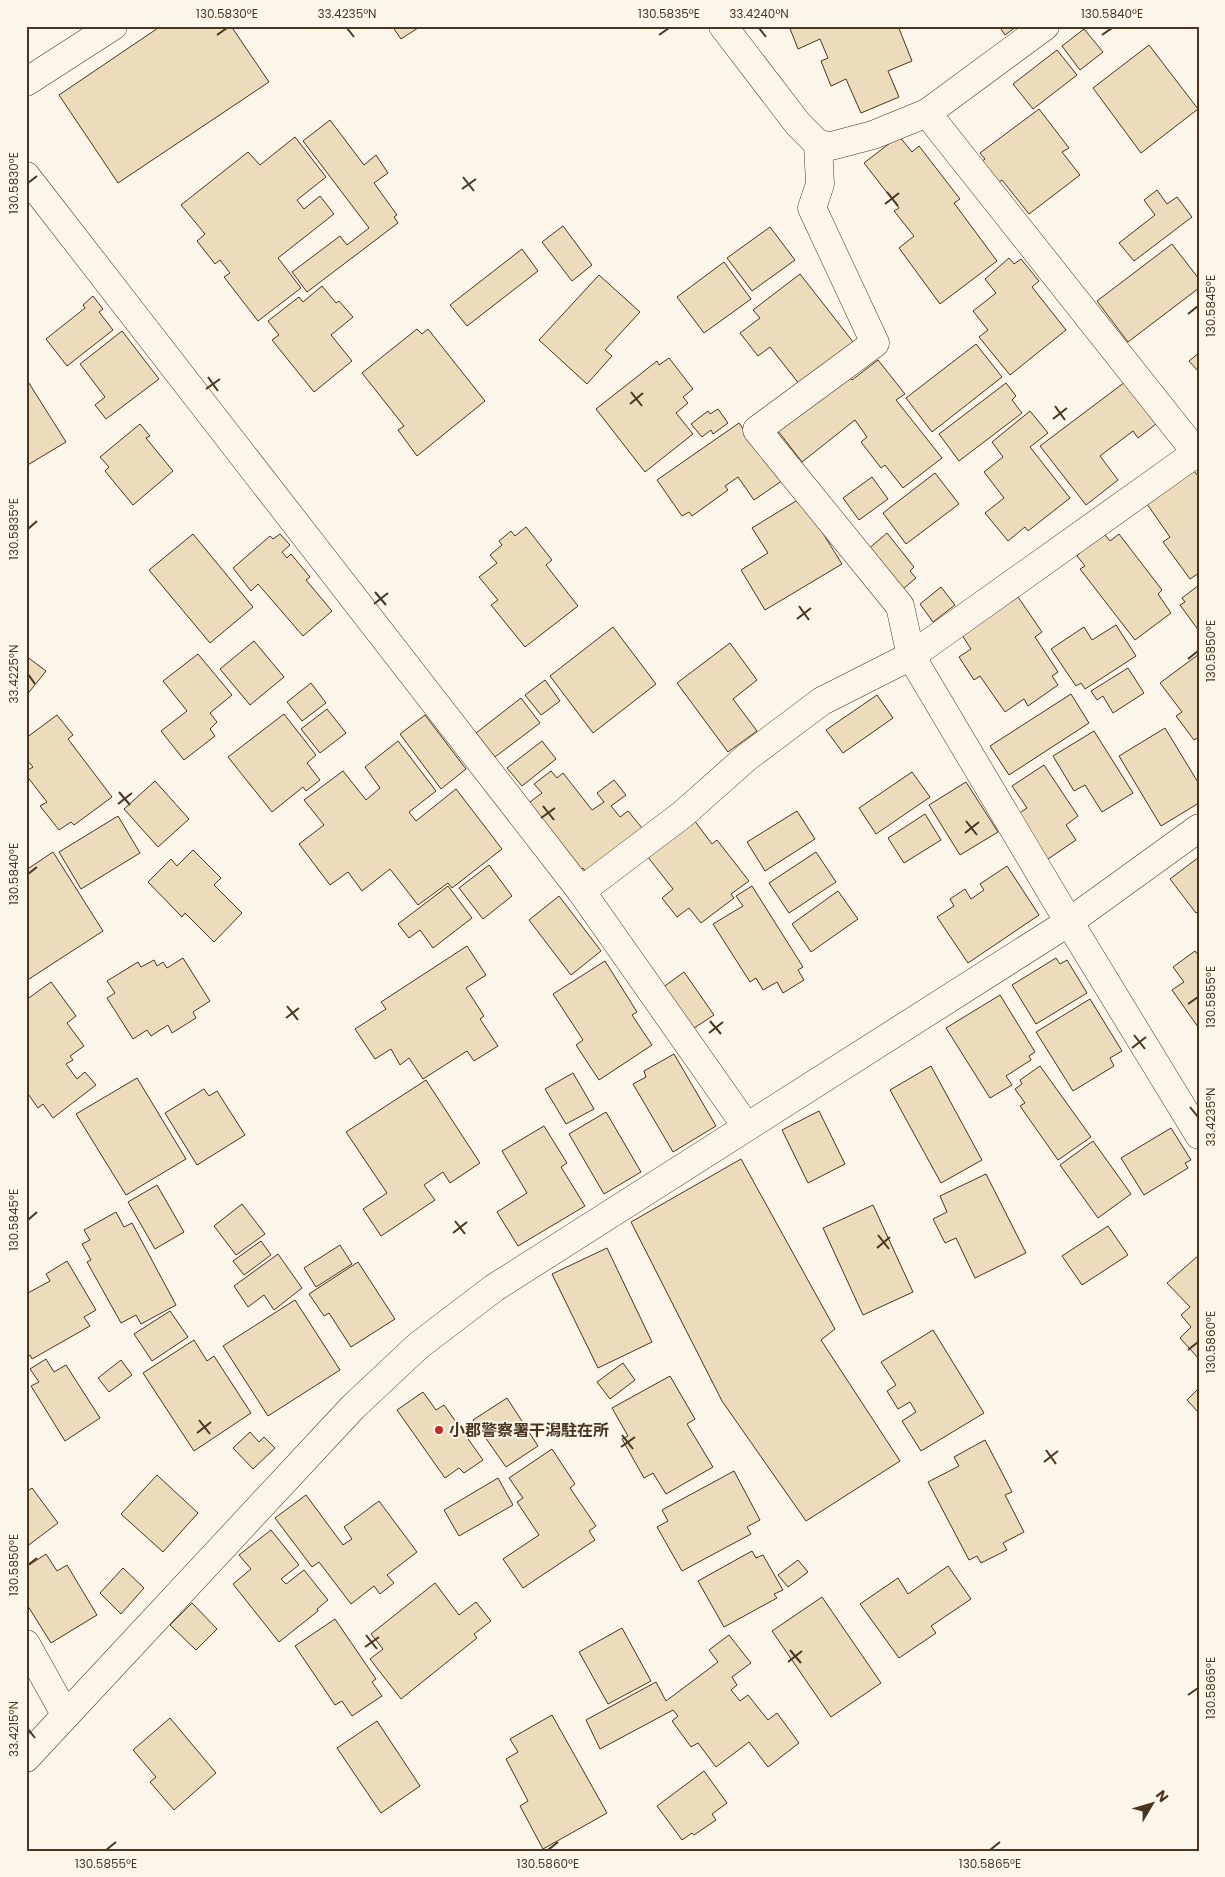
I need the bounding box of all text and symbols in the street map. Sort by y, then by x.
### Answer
text: 130.5830°E [196,5,258,22]
text: 33.4235°N [317,5,377,22]
text: 130.5835°E [638,5,700,22]
text: 33.4240°N [729,5,789,22]
text: 130.5840°E [1081,5,1143,22]
text: 130.5830°E [5,152,22,214]
text: 130.5845°E [1202,275,1219,337]
text: 130.5835°E [5,498,22,560]
text: 130.5850°E [1202,620,1219,682]
text: 33.4225°N [5,645,22,703]
text: 130.5840°E [5,843,22,905]
text: 130.5855°E [1202,966,1219,1028]
text: 33.4235°N [1202,1087,1219,1147]
text: 130.5845°E [5,1189,22,1251]
text: 130.5860°E [1202,1311,1219,1373]
place label: 小郡警察署干潟駐在所 [449,1419,609,1442]
marker: 小郡警察署干潟駐在所 [433,1424,445,1436]
text: 130.5850°E [5,1534,22,1596]
text: 130.5865°E [1202,1657,1219,1719]
text: 33.4215°N [5,1701,22,1757]
north arrow [1128,1780,1178,1830]
text: N [1151,1786,1173,1806]
text: 130.5855°E [75,1855,137,1872]
text: 130.5860°E [517,1855,579,1872]
text: 130.5865°E [959,1855,1021,1872]

